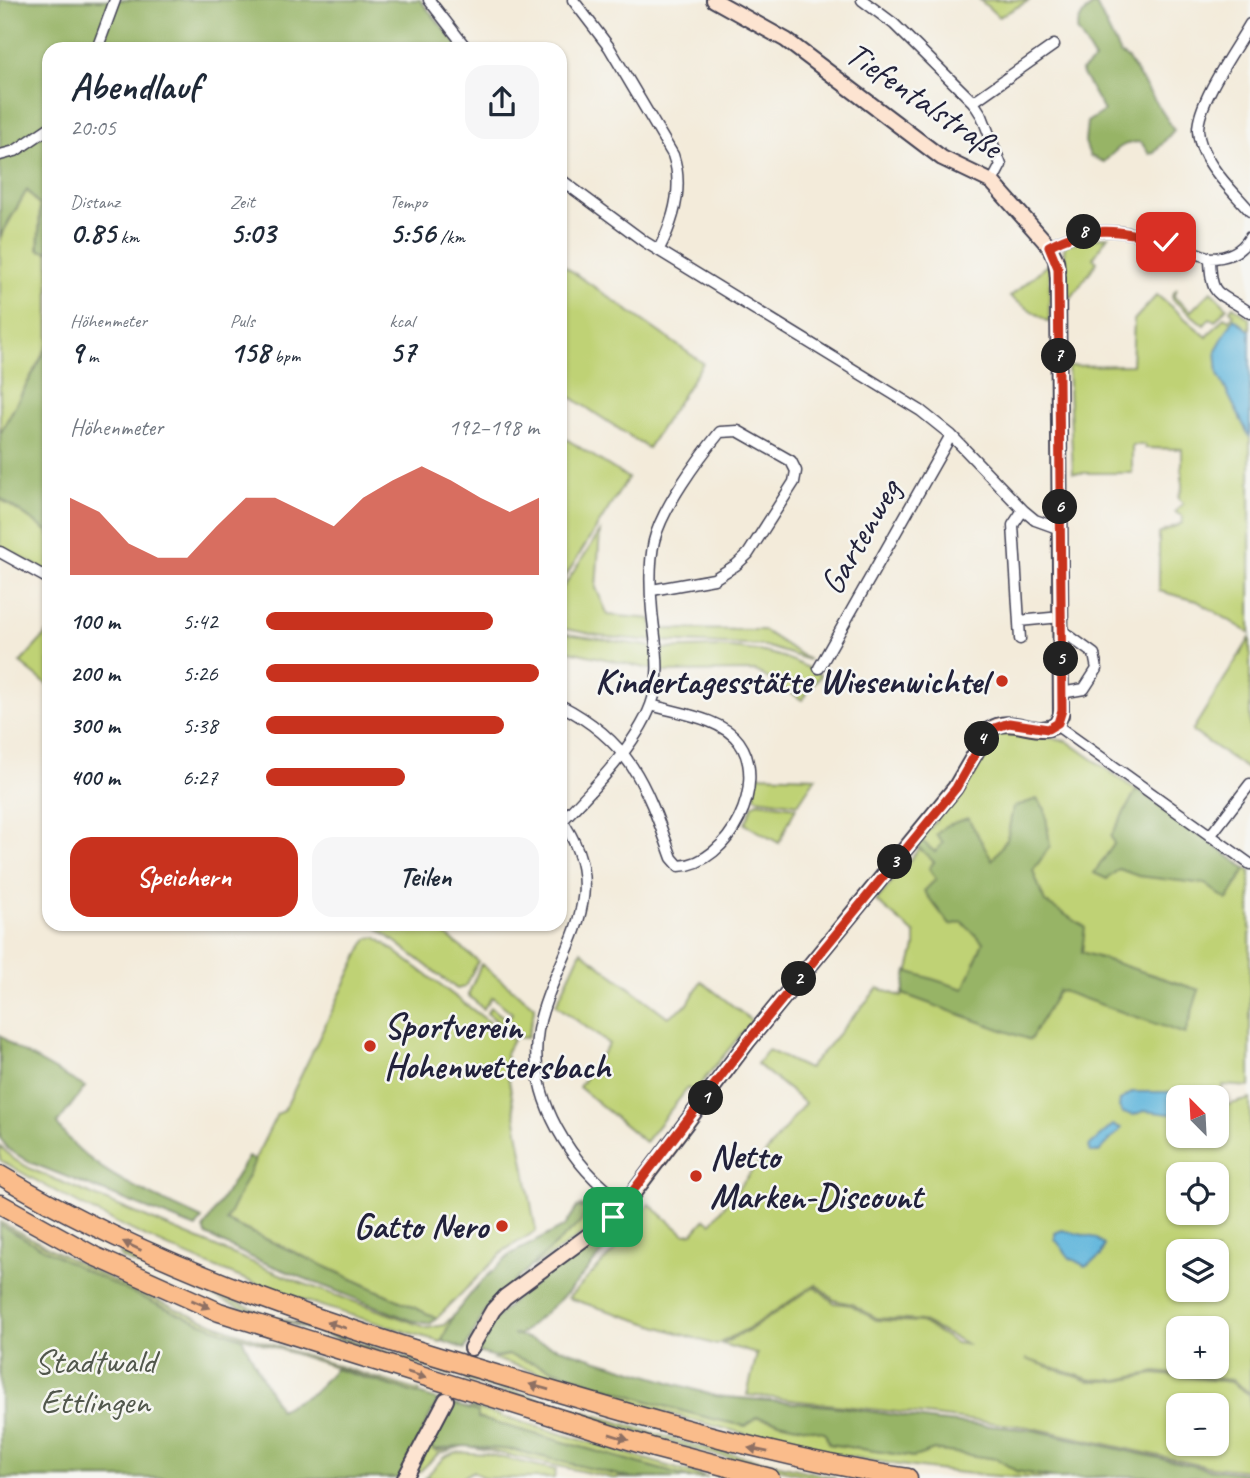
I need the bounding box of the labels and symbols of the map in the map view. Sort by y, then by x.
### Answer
street label: Tiefentalstraße [837,31,1013,170]
pin [1136,212,1196,272]
pin: 8 [1066,215,1102,250]
pin: 7 [1042,338,1076,374]
street label: Gartenweg [809,469,912,603]
pin: 6 [1042,490,1078,524]
pin: 5 [1044,642,1078,676]
place label: Kindertagesstätte Wiesenwichtel [595,659,995,704]
marker: Kindertagesstätte Wiesenwichtel [994,673,1010,689]
pin: 4 [964,722,1000,756]
pin: 3 [878,844,912,880]
pin: 2 [782,962,816,996]
place label: Sportverein Hohenwettersbach [384,1004,612,1089]
marker: Sportverein Hohenwettersbach [362,1038,378,1054]
pin: 1 [688,1080,724,1116]
north arrow [1166,1085,1228,1148]
place label: Netto Marken-Discount [710,1134,925,1219]
marker: Netto Marken-Discount [688,1168,704,1184]
pin [583,1187,643,1247]
place label: Gatto Nero [354,1204,490,1249]
marker: Gatto Nero [494,1218,510,1234]
one-way arrow [122,1240,142,1252]
one-way arrow [191,1298,211,1310]
one-way arrow [325,1319,346,1329]
park label: Stadtwald Ettlingen [34,1339,161,1424]
one-way arrow [407,1370,428,1380]
one-way arrow [529,1382,550,1392]
one-way arrow [608,1432,629,1443]
one-way arrow [747,1444,769,1455]

